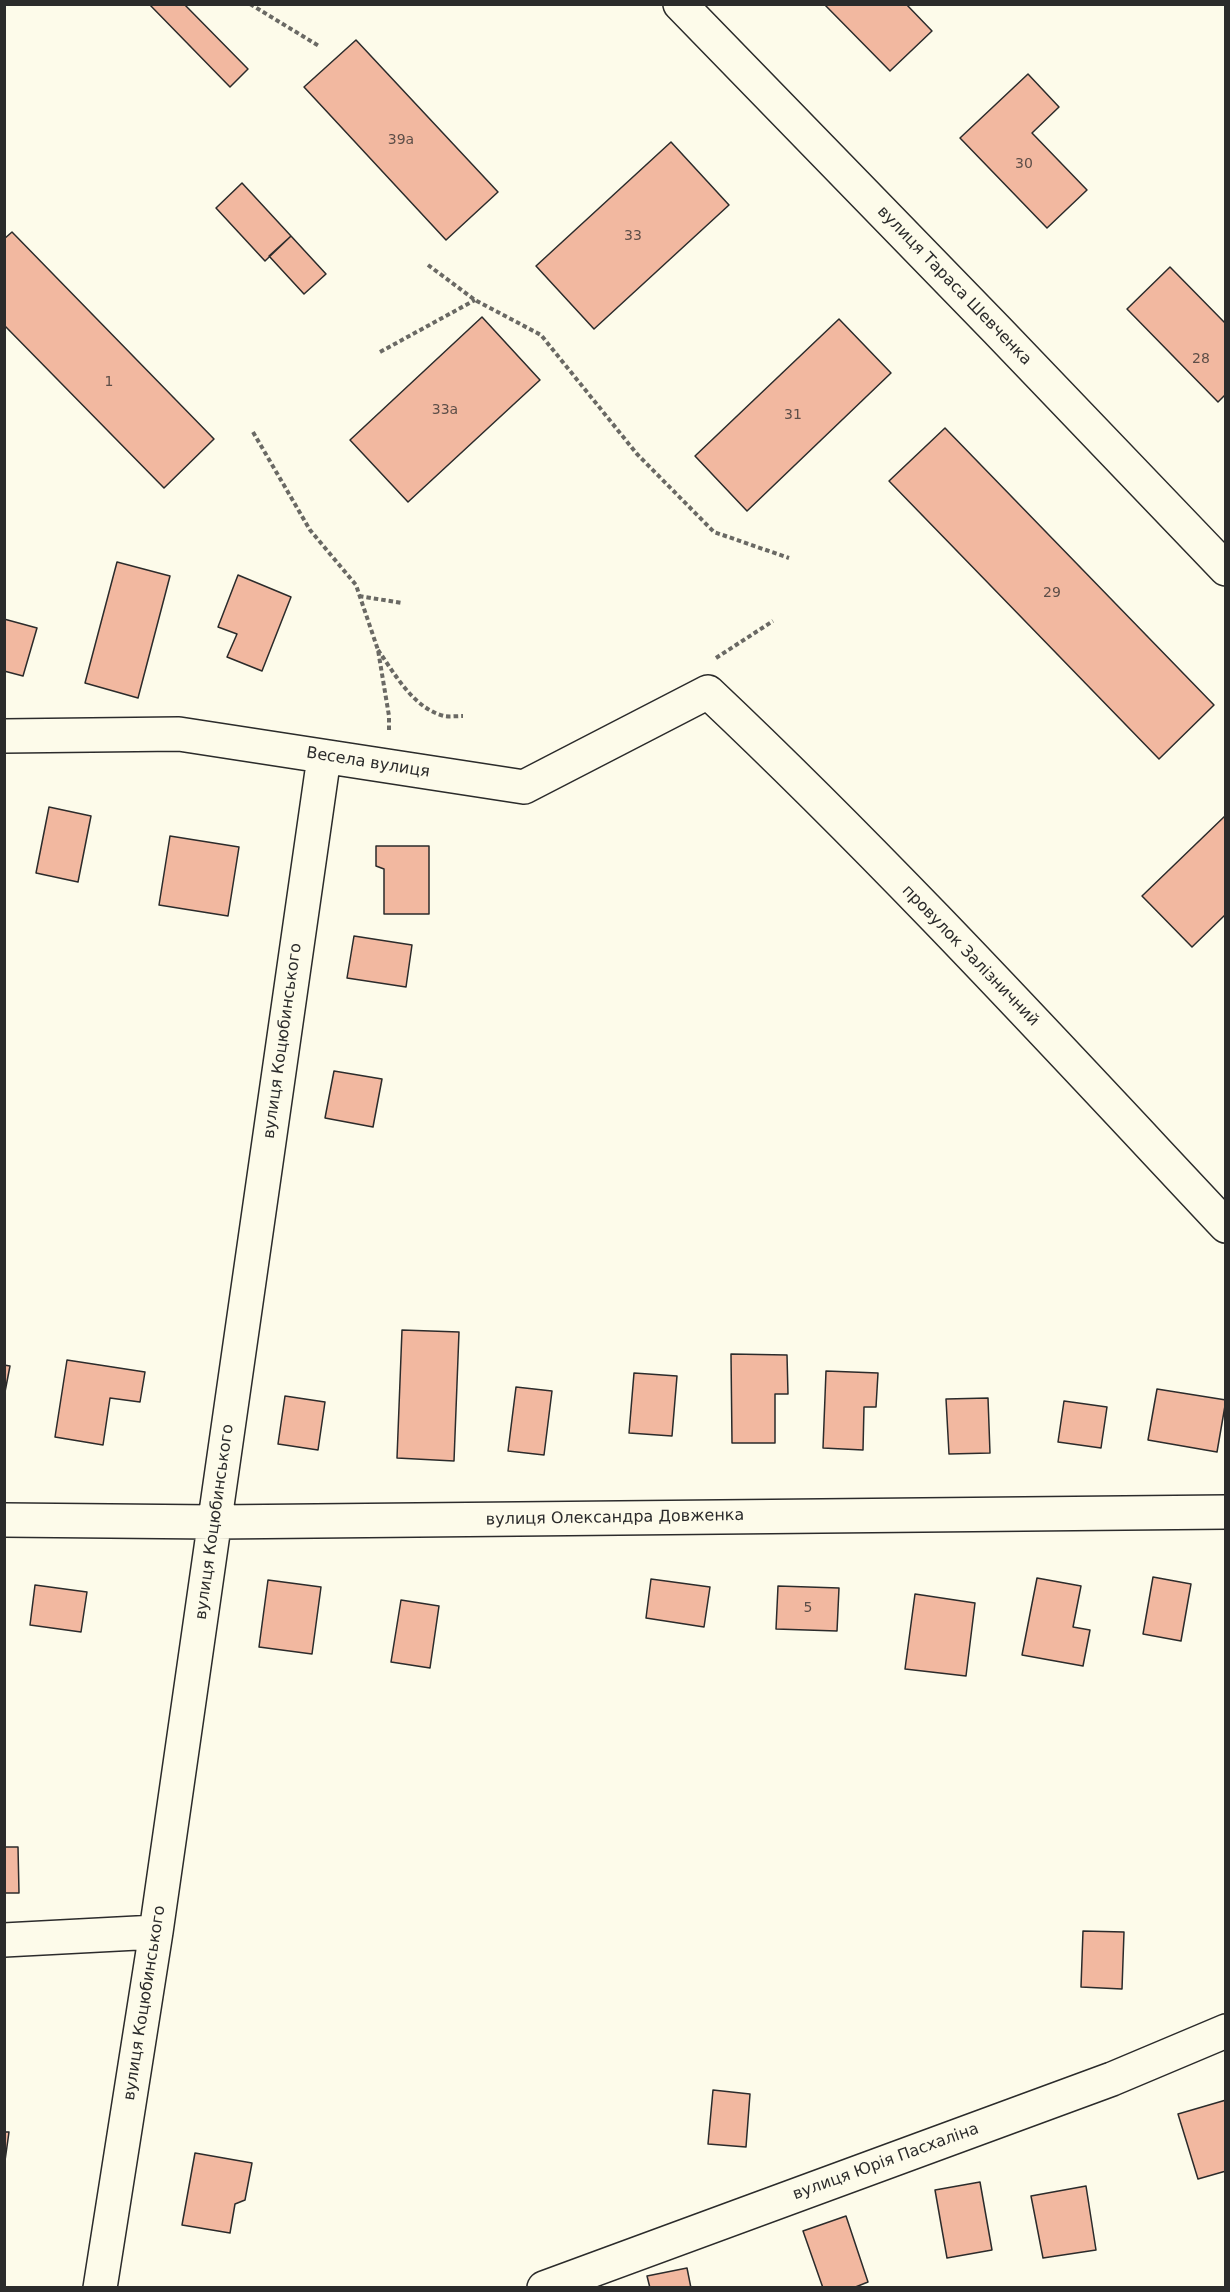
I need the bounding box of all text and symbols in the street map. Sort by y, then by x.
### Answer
house number: 39а [388,132,414,148]
house number: 30 [1015,156,1033,172]
street label: вулиця Тараса Шевченка [873,202,1035,370]
house number: 33 [624,228,642,244]
house number: 28 [1192,351,1210,367]
house number: 1 [105,374,113,390]
house number: 33а [432,402,458,418]
house number: 31 [784,407,802,423]
house number: 29 [1043,585,1061,601]
street label: Весела вулиця [305,744,431,782]
street label: провулок Залізничний [897,881,1043,1031]
street label: вулиця Коцюбинського [260,942,306,1140]
street label: вулиця Коцюбинського [192,1423,238,1621]
street label: вулиця Олександра Довженка [486,1506,744,1530]
house number: 5 [804,1600,812,1616]
street label: вулиця Коцюбинського [120,1904,170,2102]
street label: вулиця Юрія Пасхаліна [790,2119,982,2205]

